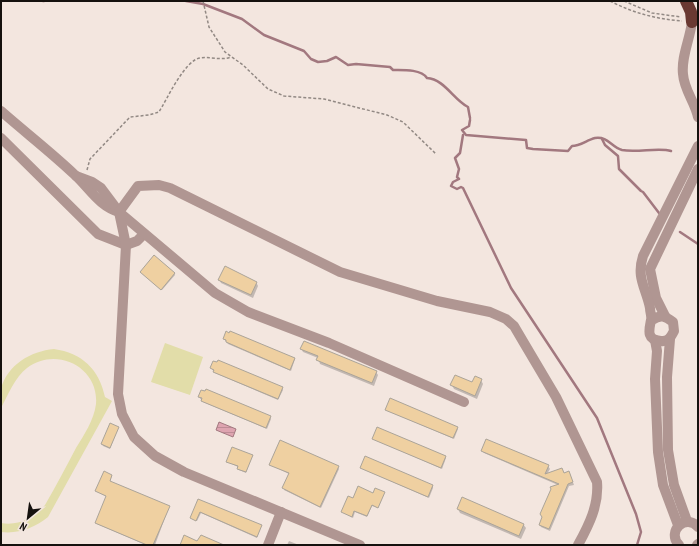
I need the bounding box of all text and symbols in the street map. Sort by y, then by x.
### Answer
north arrow [8,498,48,538]
text: N [17,519,29,534]

